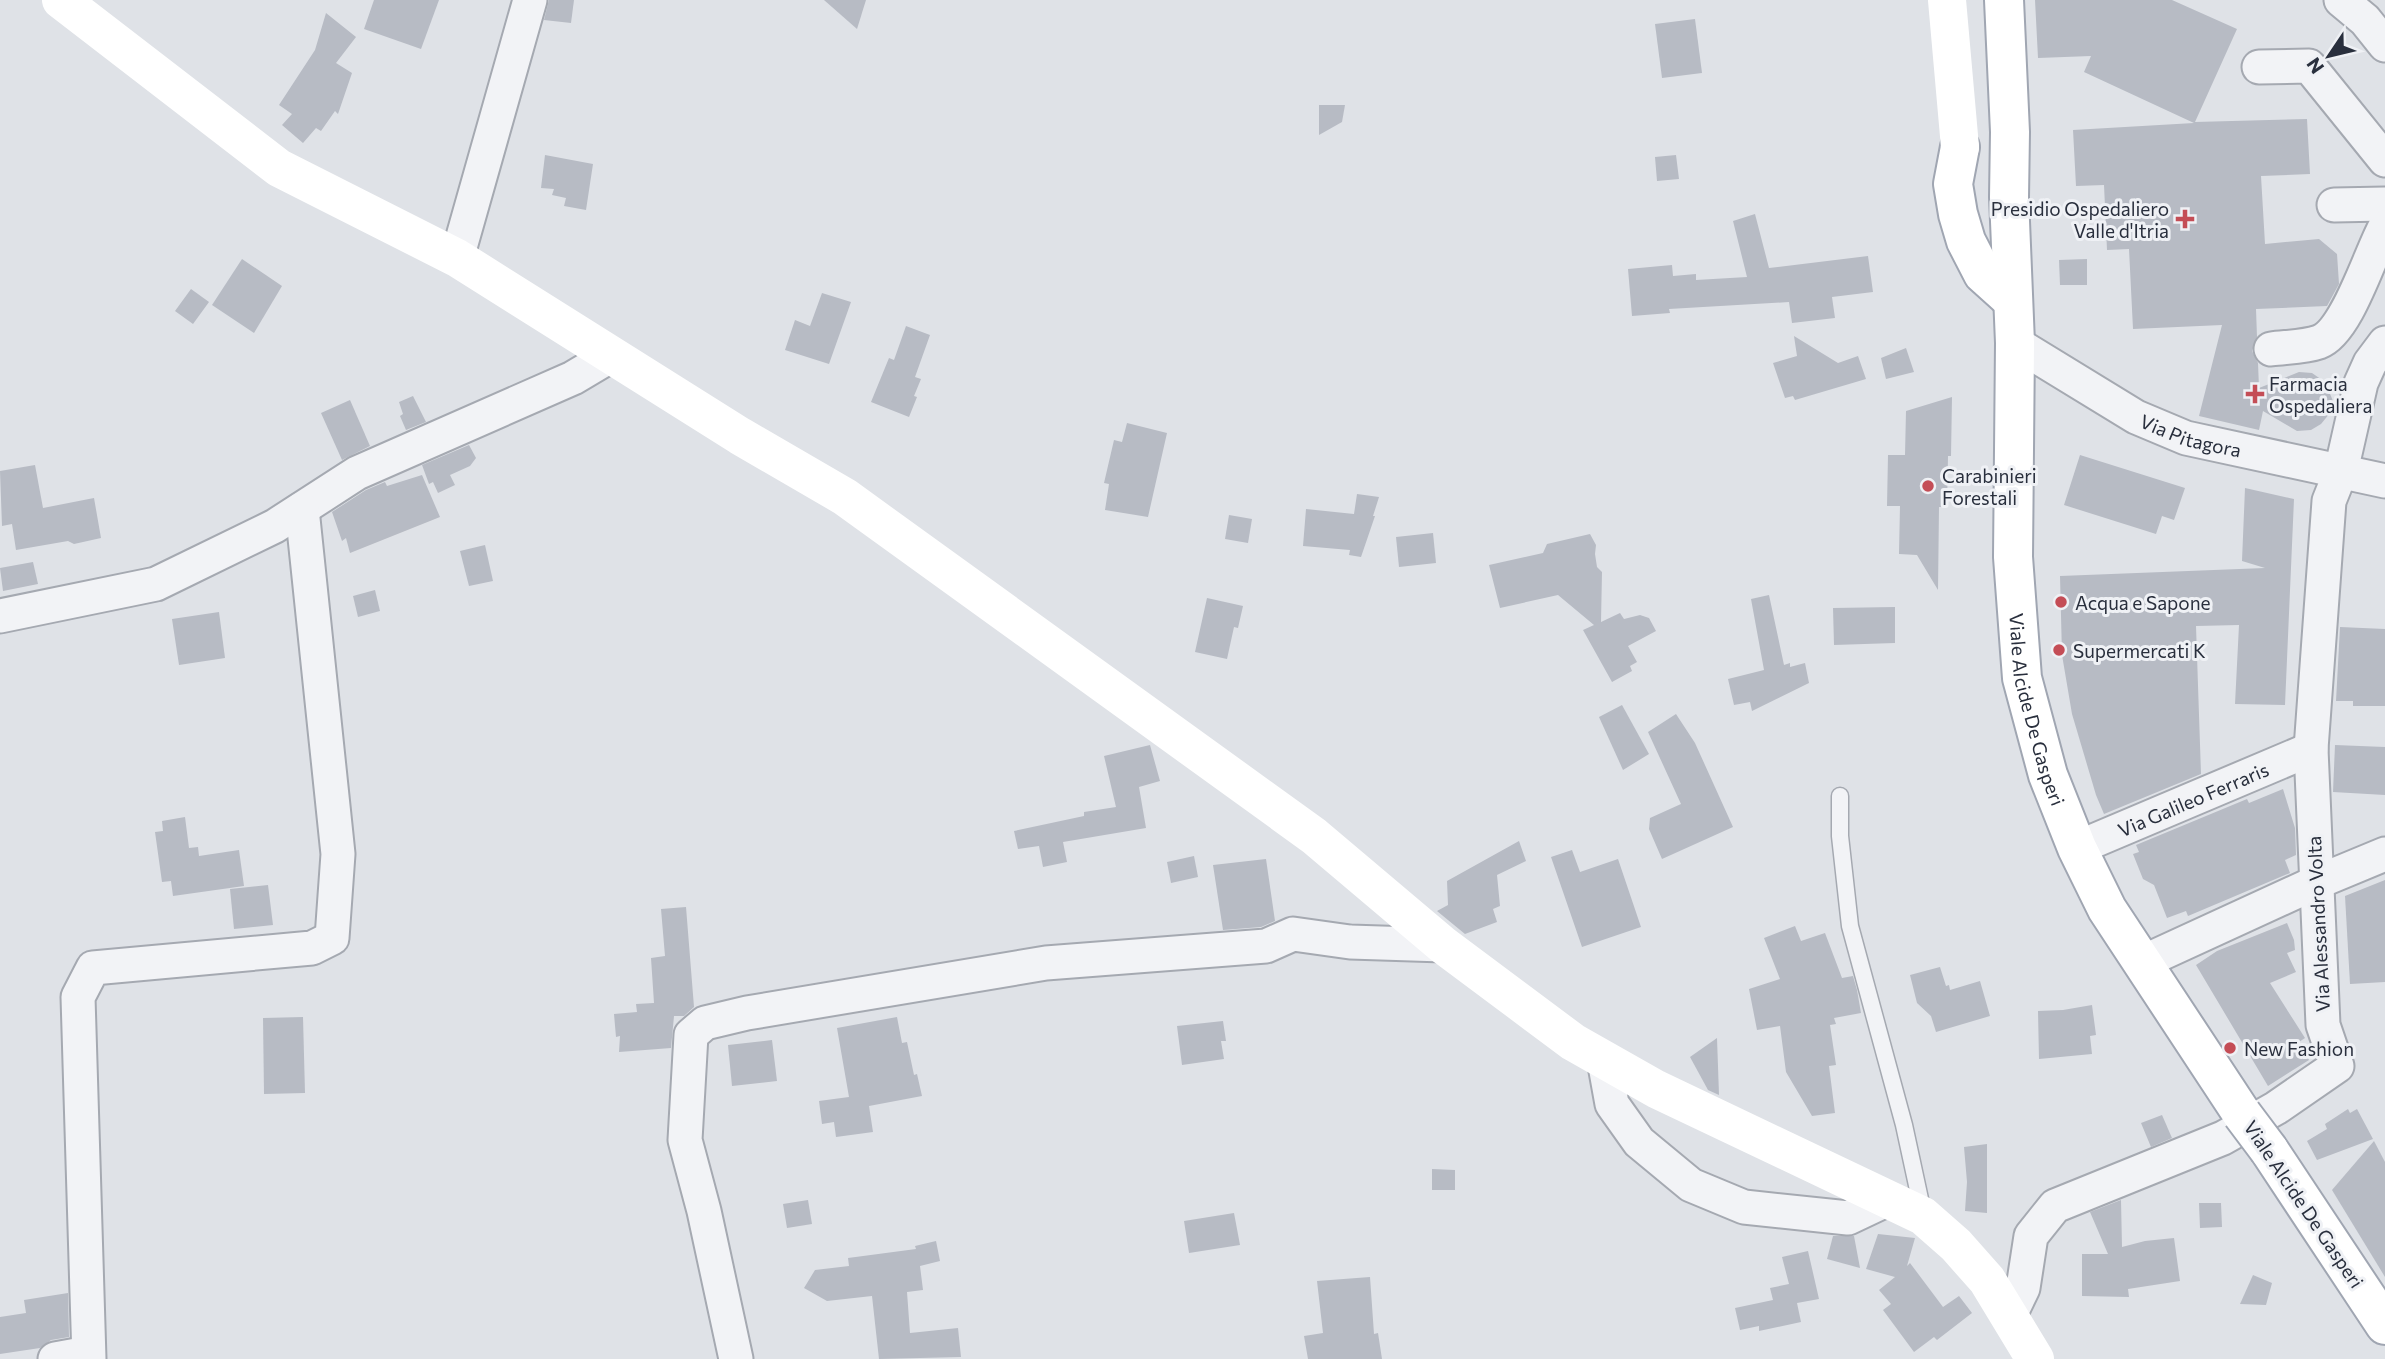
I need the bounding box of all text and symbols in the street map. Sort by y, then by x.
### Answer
north arrow [2294,21,2364,91]
text: N [2301,54,2328,78]
place label: Presidio Ospedaliero Valle d'Itria [1991,197,2169,242]
marker: Presidio Ospedaliero Valle d'Itria [2175,209,2195,229]
place label: Farmacia Ospedaliera [2269,372,2372,417]
marker: Farmacia Ospedaliera [2247,386,2263,402]
street label: Via Pitagora [2137,409,2244,461]
place label: Carabinieri Forestali [1942,464,2037,509]
marker: Carabinieri Forestali [1920,478,1936,494]
place label: Acqua e Sapone [2075,591,2211,614]
marker: Acqua e Sapone [2053,594,2069,610]
street label: Viale Alcide De Gasperi [2006,612,2070,809]
place label: Supermercati K [2073,639,2206,662]
marker: Supermercati K [2051,642,2067,658]
street label: Via Galileo Ferraris [2114,757,2272,841]
street label: Via Alessandro Volta [2302,835,2334,1013]
place label: New Fashion [2244,1037,2354,1060]
marker: New Fashion [2222,1040,2238,1056]
street label: Viale Alcide De Gasperi [2239,1116,2369,1292]

